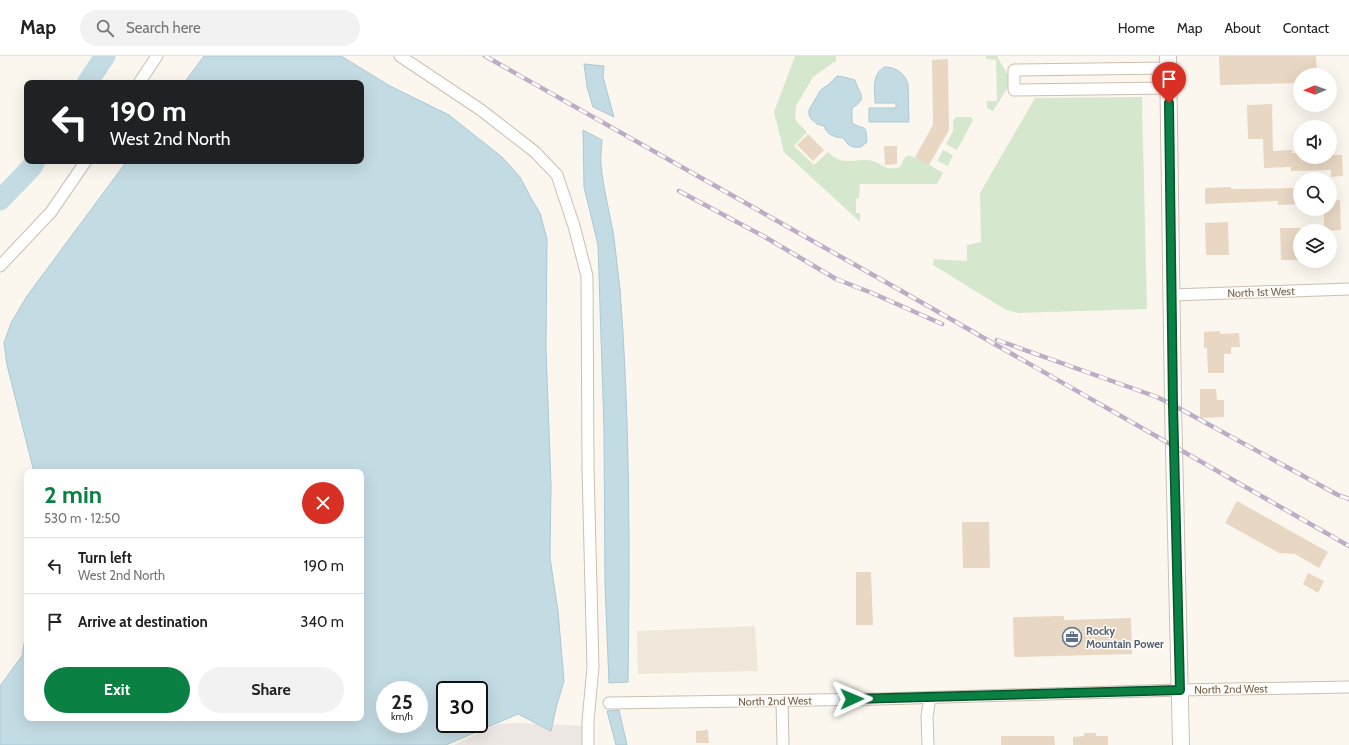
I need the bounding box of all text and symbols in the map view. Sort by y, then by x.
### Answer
search box [80,10,360,46]
text: Map [20,16,56,39]
icon: search [94,17,116,39]
text: Search here [126,19,201,37]
text: Home [1118,19,1155,37]
text: Map [1177,19,1202,37]
text: About [1224,19,1261,37]
text: Contact [1283,19,1329,37]
pin [1152,62,1186,103]
icon: arrive [1158,68,1180,90]
north arrow [1293,68,1337,112]
map controls [1293,68,1337,268]
text: 190 m [110,94,186,128]
icon: left [44,96,96,148]
button: sound [1293,120,1337,164]
text: West 2nd North [110,128,230,150]
button: search [1293,172,1337,216]
button: layers [1293,224,1337,268]
street label: North 1st West [1227,284,1295,300]
text: 2 min [44,480,102,509]
button: close [302,482,344,524]
text: 530 m · 12:50 [44,510,120,526]
text: Turn left [78,549,132,567]
icon: left [44,555,66,577]
text: 190 m [304,557,344,575]
text: West 2nd North [78,567,165,583]
icon: arrive [44,611,66,633]
text: Arrive at destination [78,613,208,631]
text: 340 m [300,613,344,631]
place label: Rocky Mountain Power [1086,624,1164,651]
office icon: Rocky Mountain Power [1061,626,1083,648]
button: Exit [44,667,190,713]
button: Share [198,667,344,713]
position arrow [831,678,873,720]
speed limit sign: 30 [436,681,488,733]
street label: North 2nd West [1194,681,1268,697]
text: 25 [391,690,413,714]
street label: North 2nd West [738,693,812,709]
text: km/h [391,710,413,723]

